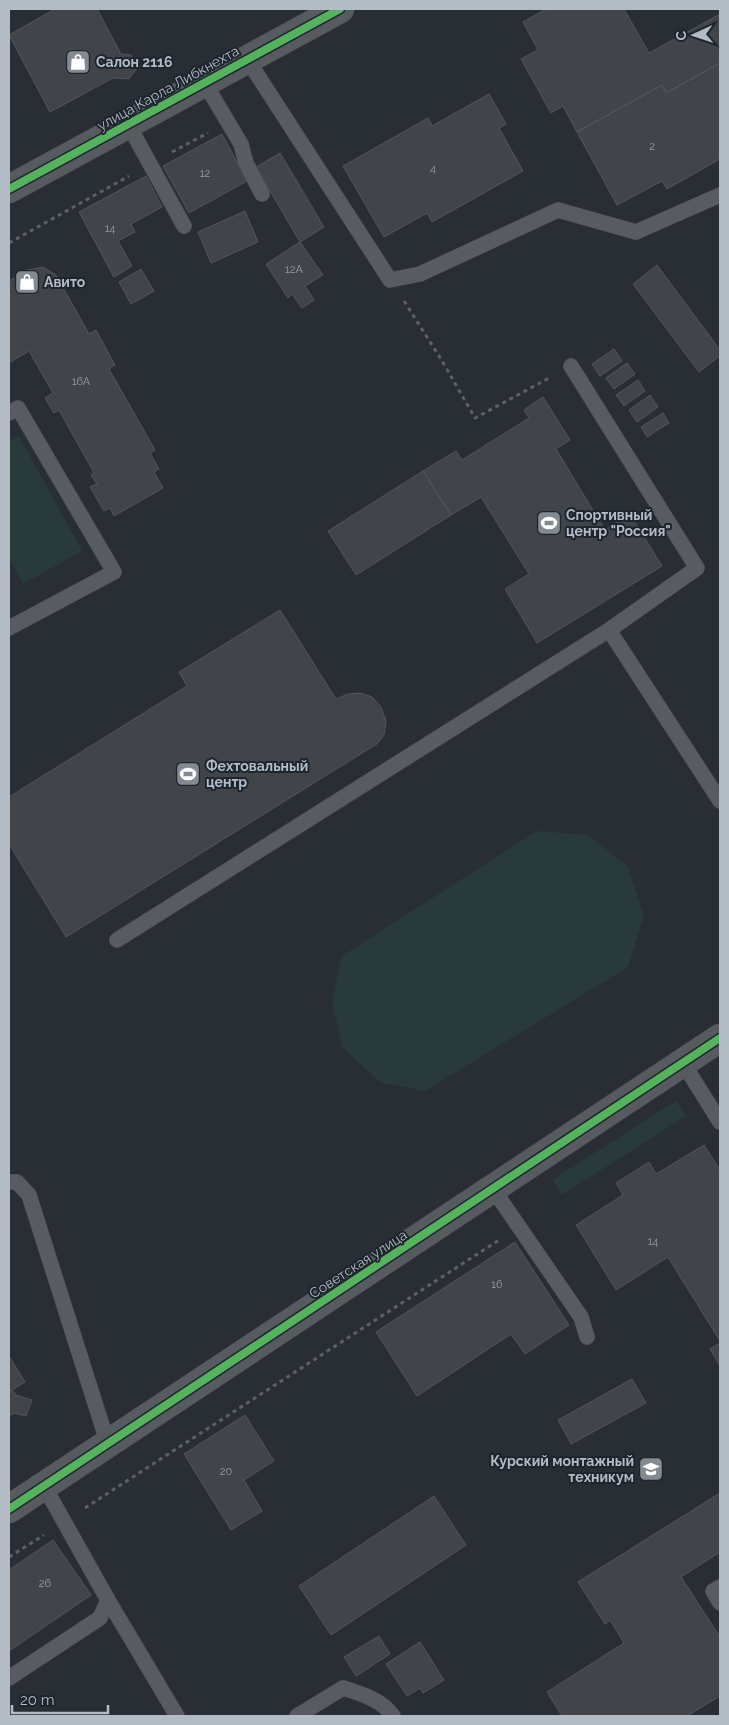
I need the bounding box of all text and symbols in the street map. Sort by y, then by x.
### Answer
north arrow [669,10,719,60]
text: С [673,30,689,41]
street label: улица Карла Либкнехта [94,42,242,134]
shop icon: Салон 2116 [65,49,91,75]
place label: Салон 2116 [96,54,172,70]
house number: 2 [649,140,655,153]
house number: 4 [430,162,436,175]
house number: 12 [200,167,210,180]
house number: 14 [105,222,115,235]
house number: 12А [285,263,304,276]
shop icon: Авито [14,269,40,295]
place label: Авито [44,274,86,290]
house number: 16А [72,375,91,388]
place label: Спортивный центр "Россия" [566,507,671,539]
sports icon: Спортивный центр "Россия" [536,510,562,536]
place label: Фехтовальный центр [206,758,308,790]
sports icon: Фехтовальный центр [175,761,201,787]
street label: Советская улица [306,1227,410,1301]
house number: 14 [648,1235,658,1248]
house number: 16 [491,1278,503,1291]
place label: Курский монтажный техникум [490,1453,634,1485]
school or university icon: Курский монтажный техникум [638,1456,664,1482]
house number: 20 [220,1465,232,1478]
house number: 26 [39,1577,52,1590]
scale bar [12,1682,109,1714]
text: 20 m [20,1691,55,1709]

